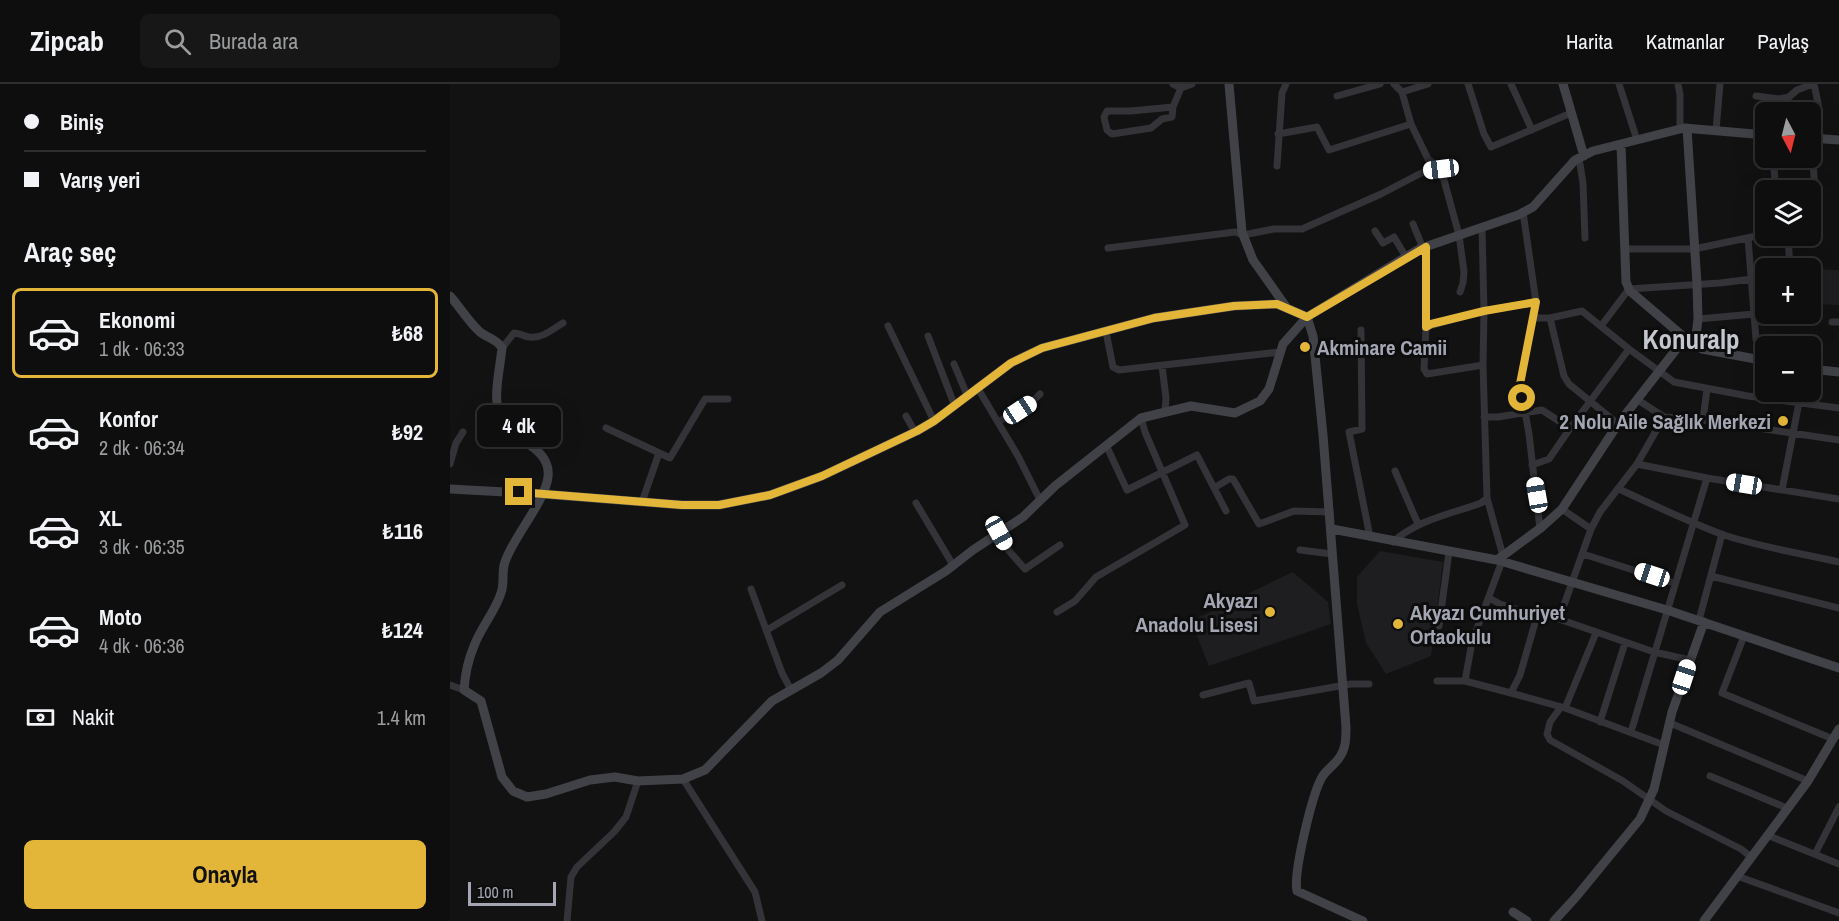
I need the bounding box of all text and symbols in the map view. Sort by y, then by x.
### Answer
search box [140,14,560,68]
text: Zipcab [30,22,104,60]
icon: search [161,25,194,58]
text: Burada ara [209,26,298,56]
text: Harita [1566,27,1613,56]
text: Katmanlar [1646,27,1724,56]
text: Paylaş [1757,27,1809,56]
north arrow [1755,102,1821,168]
map controls [1755,102,1821,402]
text: Biniş [60,107,104,137]
car [1422,158,1460,180]
text: Varış yeri [60,165,140,195]
button: layers [1755,180,1821,246]
text: Araç seç [24,234,116,270]
button: + [1755,258,1821,324]
text: Ekonomi [99,305,175,335]
icon: car [27,306,81,360]
text: ₺68 [392,318,423,348]
district label: Konuralp [1642,321,1740,357]
place label: Akminare Camii [1317,333,1447,362]
text: 1 dk · 06:33 [99,335,185,362]
button: − [1755,336,1821,402]
marker: Akminare Camii [1298,340,1312,354]
route start [1508,384,1535,411]
car [1000,393,1040,427]
text: Konfor [99,404,158,434]
icon: car [27,405,81,459]
callout: 4 dk [477,405,561,447]
place label: 2 Nolu Aile Sağlık Merkezi [1559,407,1771,436]
text: 4 dk [503,412,535,439]
marker: 2 Nolu Aile Sağlık Merkezi [1776,414,1790,428]
text: ₺92 [392,417,423,447]
text: 2 dk · 06:34 [99,434,185,461]
car [1725,472,1763,496]
car [1525,476,1549,514]
route end [505,478,532,505]
text: XL [99,503,122,533]
icon: car [27,504,81,558]
car [982,513,1016,553]
text: ₺116 [383,516,423,546]
text: 3 dk · 06:35 [99,533,185,560]
car [1632,561,1672,589]
place label: Akyazı Anadolu Lisesi [1136,586,1258,639]
place label: Akyazı Cumhuriyet Ortaokulu [1410,598,1565,651]
text: Moto [99,602,142,632]
icon: car [27,603,81,657]
marker: Akyazı Anadolu Lisesi [1263,605,1277,619]
text: ₺124 [382,615,423,645]
marker: Akyazı Cumhuriyet Ortaokulu [1391,617,1405,631]
text: 4 dk · 06:36 [99,632,185,659]
car [1670,657,1698,697]
icon: cash [24,701,57,734]
text: Nakit [72,702,114,732]
text: 1.4 km [377,704,426,731]
button: Onayla [24,840,426,909]
scale bar [468,879,556,906]
text: 100 m [477,881,513,903]

